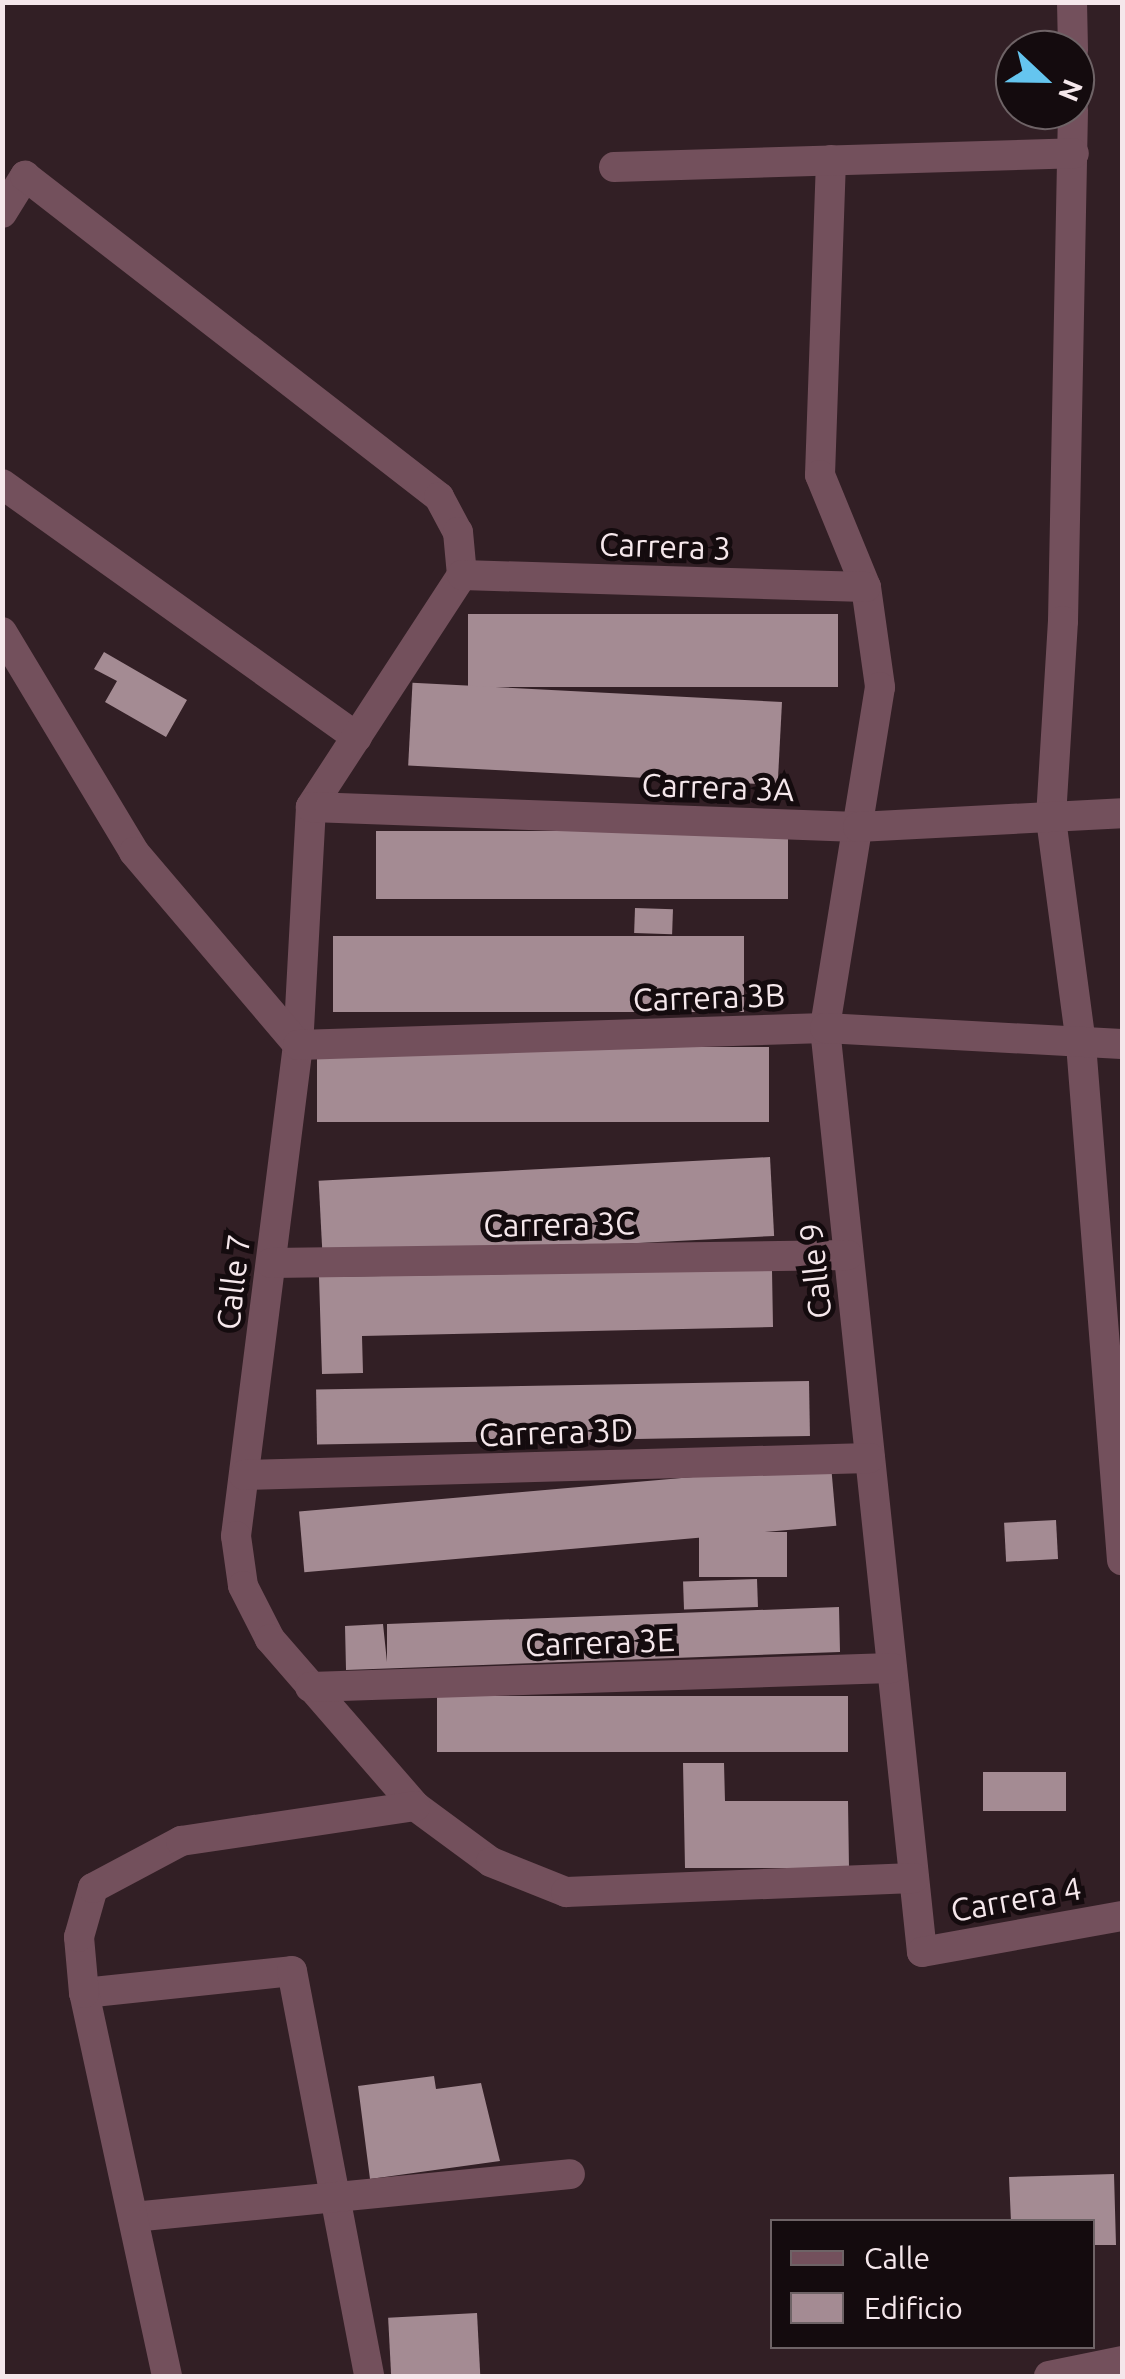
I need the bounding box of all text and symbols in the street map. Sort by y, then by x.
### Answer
north arrow [995,30,1095,130]
text: N [1053,75,1090,106]
street label: Carrera 3 [598,525,732,567]
street label: Carrera 3A [641,765,795,809]
street label: Carrera 3B [632,975,786,1019]
street label: Carrera 3C [483,1203,635,1245]
street label: Calle 9 [791,1221,839,1321]
street label: Calle 7 [208,1232,258,1332]
street label: Carrera 3D [478,1410,634,1454]
street label: Carrera 3E [524,1620,676,1664]
street label: Carrera 4 [948,1869,1084,1929]
legend [770,2219,1095,2349]
text: Calle [864,2241,930,2275]
text: Edificio [864,2291,963,2325]

